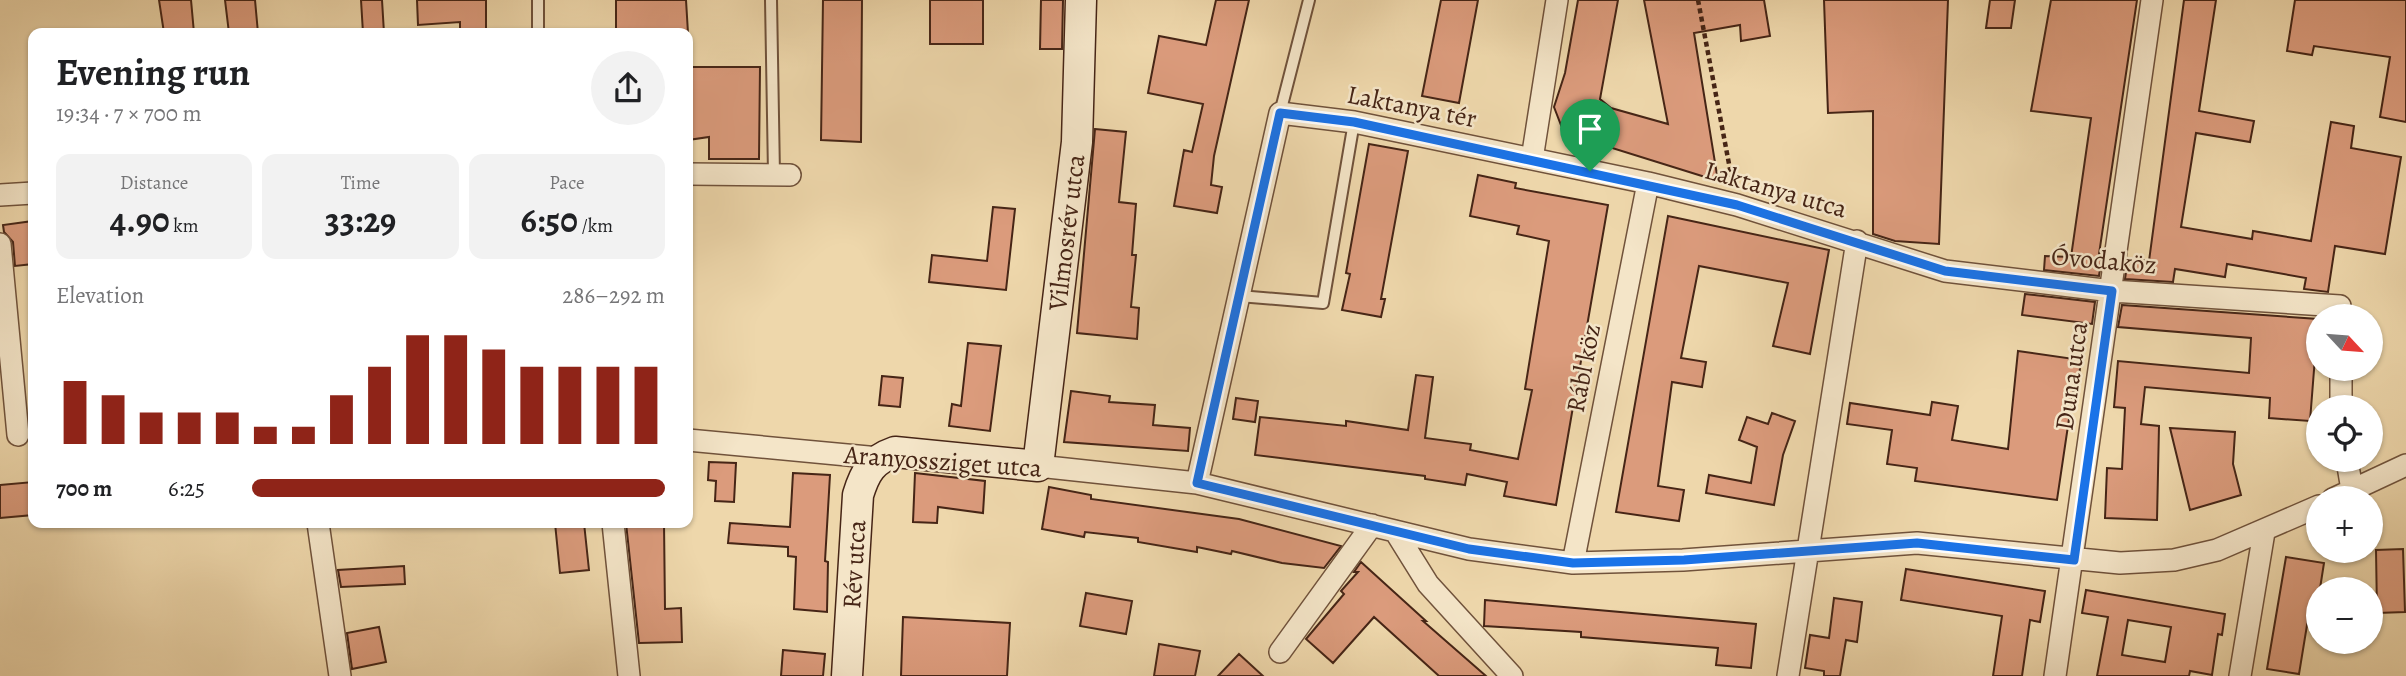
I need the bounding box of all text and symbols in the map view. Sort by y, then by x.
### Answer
text: Evening run [56,46,250,98]
button: share [591,51,665,125]
street label: Laktanya tér [1344,77,1480,136]
text: 19:34 · 7 × 700 m [56,98,202,129]
pin [1560,99,1620,171]
icon: arrive [1571,110,1609,148]
street label: Vilmosrév utca [1040,152,1093,314]
street label: Laktanya utca [1701,152,1851,227]
text: Distance [120,170,188,196]
text: Time [341,170,380,196]
text: Pace [549,170,584,196]
text: 4.90 [110,196,170,244]
text: 33:29 [325,196,396,244]
text: 6:50 [521,196,578,244]
text: km [170,213,199,239]
text: /km [578,213,613,239]
street label: Óvodaköz [2050,238,2158,283]
text: Elevation [56,280,144,311]
text: 286–292 m [562,280,665,311]
north arrow [2306,304,2384,382]
map controls [2306,304,2383,654]
street label: Duna utca [2047,319,2096,433]
street label: Rábl köz [1558,321,1609,415]
button: locate [2306,395,2383,472]
street label: Aranyossziget utca [842,437,1043,486]
text: 700 m [56,473,112,504]
text: 6:25 [168,473,205,504]
button: + [2306,486,2383,563]
street label: Rév utca [834,519,874,610]
button: − [2306,577,2383,654]

